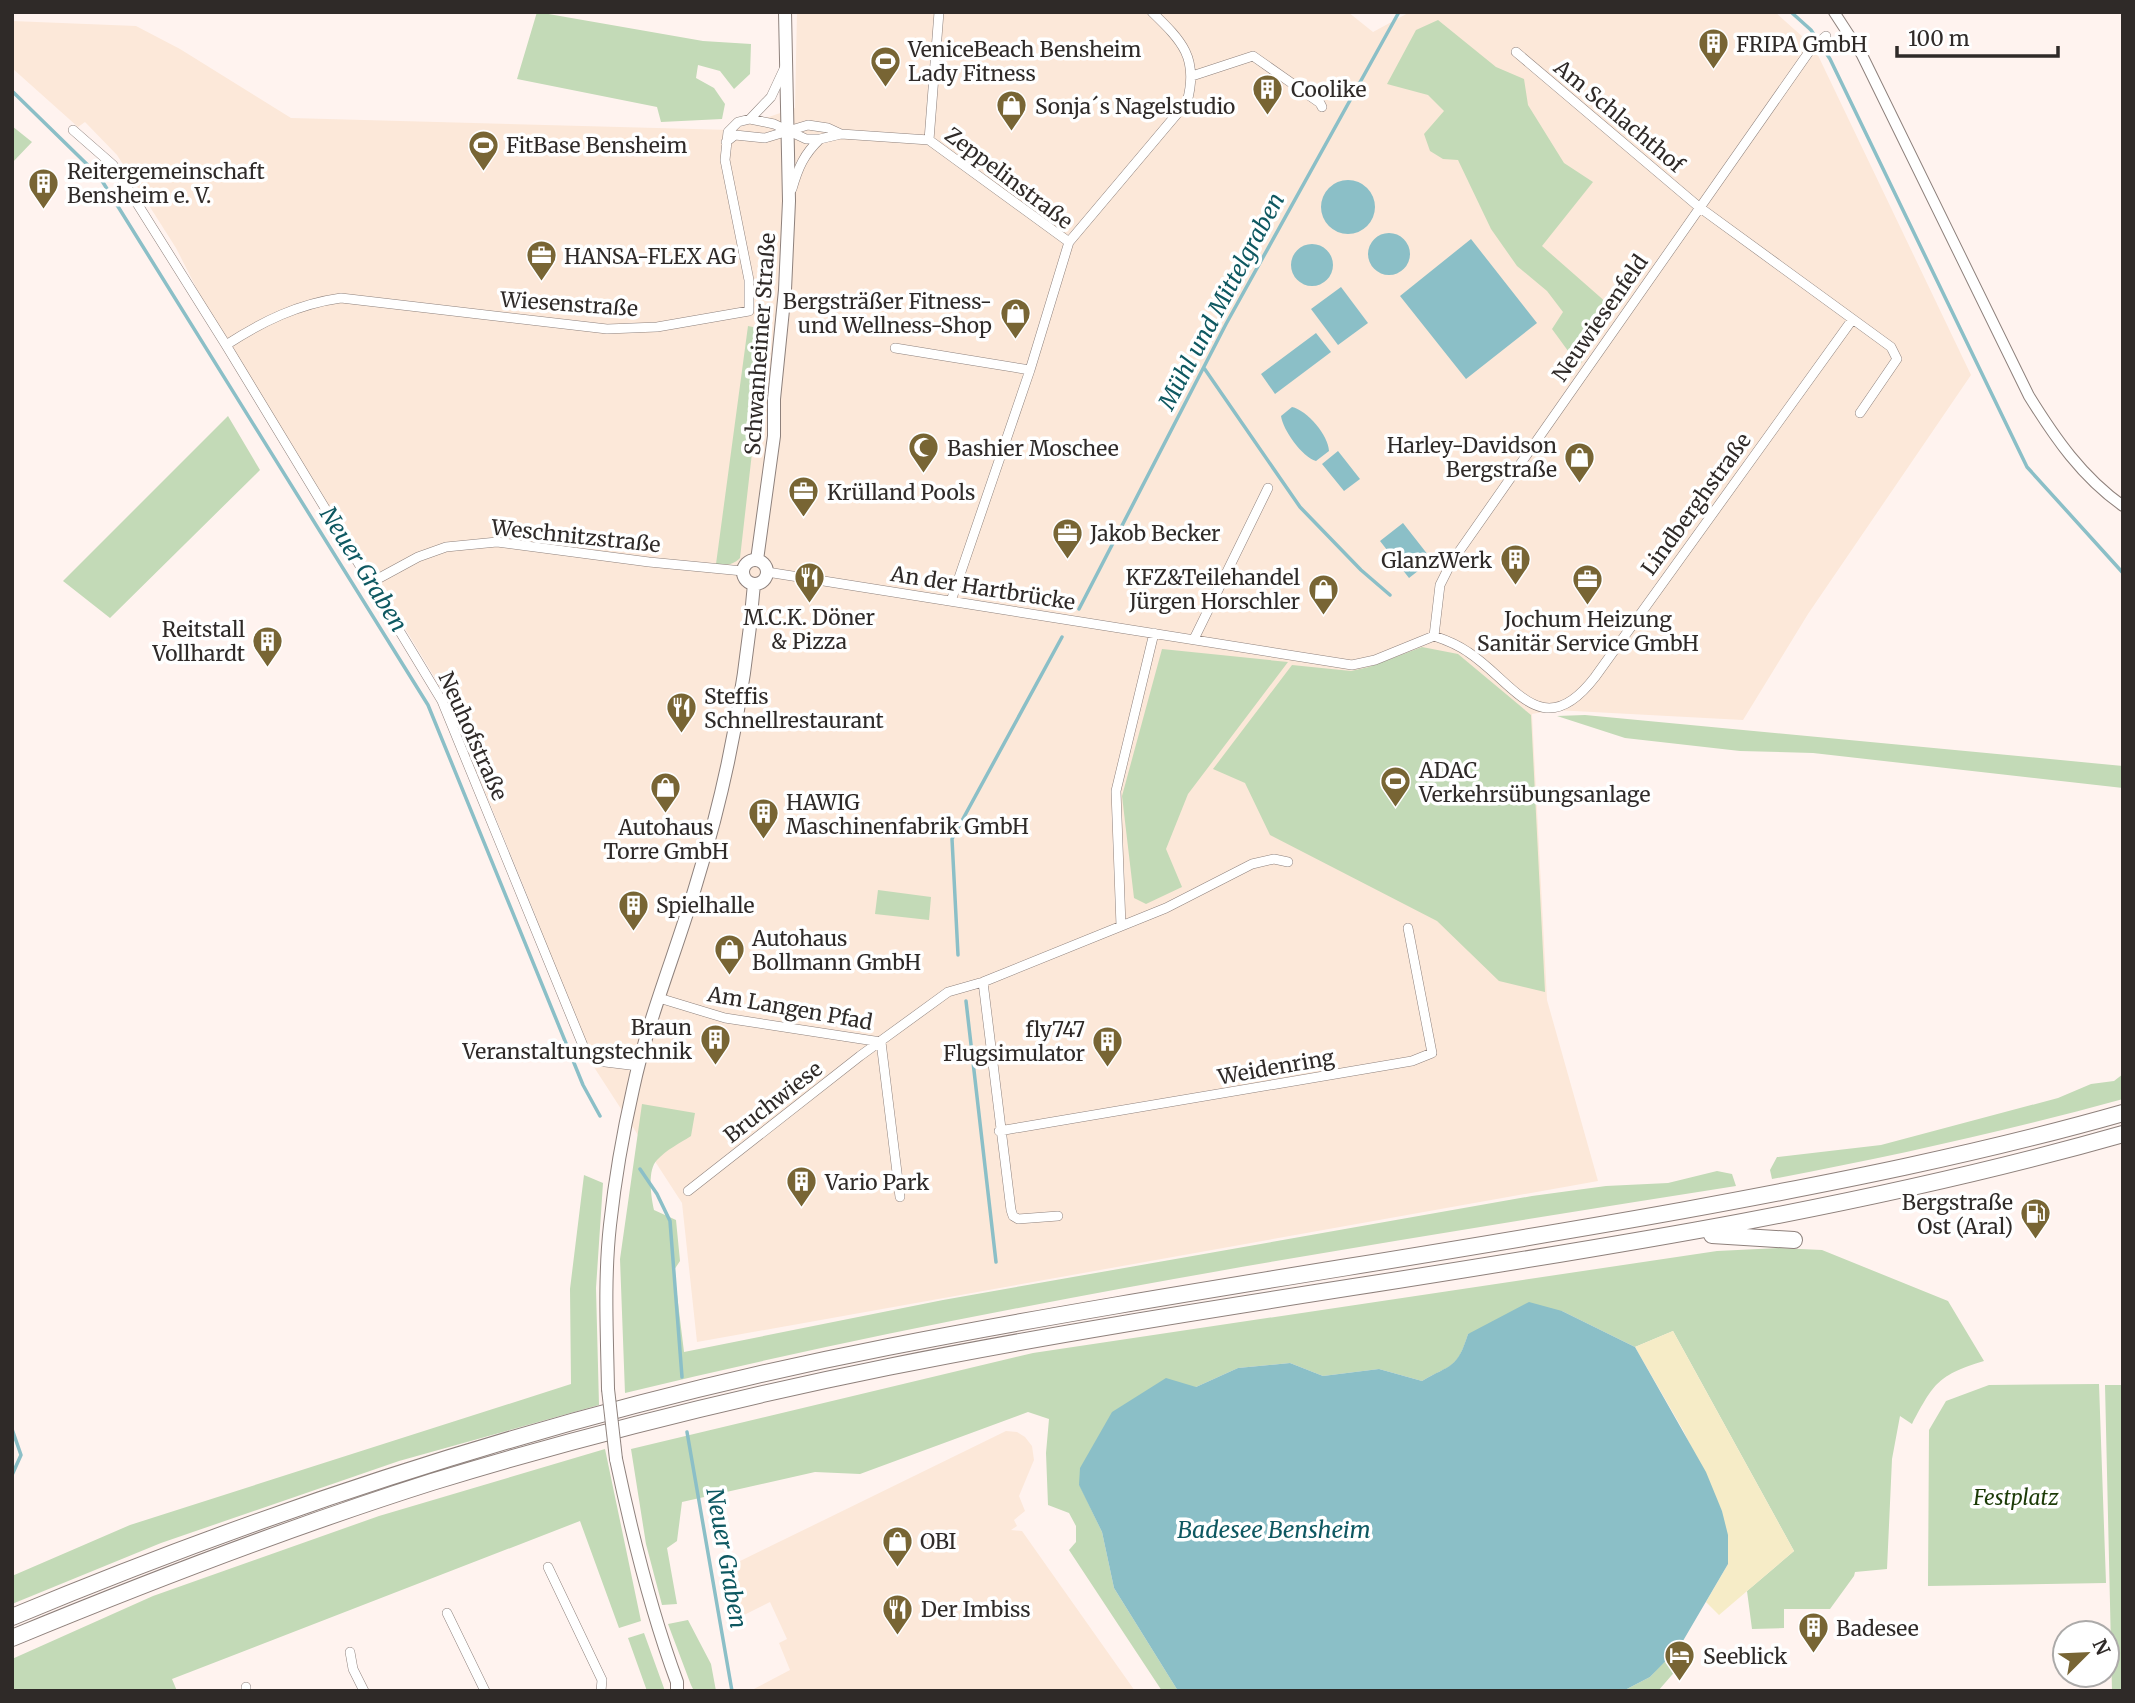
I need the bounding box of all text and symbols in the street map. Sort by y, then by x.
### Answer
scale bar [1897,14,2058,58]
text: 100 m [1908,25,1970,52]
building icon: FRIPA GmbH [1696,27,1730,71]
place label: FRIPA GmbH [1736,31,1867,58]
place label: VeniceBeach Bensheim Lady Fitness [907,36,1142,87]
sports icon: VeniceBeach Bensheim Lady Fitness [868,44,902,88]
street label: Am Schlachthof [1548,53,1690,179]
building icon: Coolike [1251,72,1285,116]
place label: Coolike [1291,76,1366,103]
shop icon: Sonja´s Nagelstudio [995,89,1029,133]
place label: Sonja´s Nagelstudio [1035,93,1235,120]
street label: Zeppelinstraße [940,121,1078,235]
sports icon: FitBase Bensheim [466,128,500,172]
place label: FitBase Bensheim [506,132,687,159]
place label: Reitergemeinschaft Bensheim e. V. [67,158,265,209]
building icon: Reitergemeinschaft Bensheim e. V. [27,166,61,210]
water label: Mühl und Mittelgraben [1151,188,1290,415]
street label: Schwanheimer Straße [739,232,781,456]
office icon: HANSA-FLEX AG [524,239,558,283]
place label: HANSA-FLEX AG [564,243,736,270]
street label: Neuwiesenfeld [1546,249,1654,387]
street label: Wiesenstraße [498,286,639,322]
place label: Bergsträßer Fitness- und Wellness-Shop [783,288,992,339]
shop icon: Bergsträßer Fitness- und Wellness-Shop [998,296,1032,340]
street label: Lindberghstraße [1635,427,1757,581]
mosque icon: Bashier Moschee [907,431,941,475]
place label: Harley-Davidson Bergstraße [1387,432,1557,483]
place label: Bashier Moschee [947,435,1119,462]
shop icon: Harley-Davidson Bergstraße [1563,440,1597,484]
office icon: Krülland Pools [787,475,821,519]
place label: Krülland Pools [827,479,975,506]
water label: Neuer Graben [314,501,414,637]
street label: Weschnitzstraße [489,514,662,558]
office icon: Jakob Becker [1050,516,1084,560]
place label: Jakob Becker [1089,520,1221,547]
building icon: GlanzWerk [1498,543,1532,587]
place label: GlanzWerk [1381,547,1493,574]
restaurant icon: M.C.K. Döner & Pizza [792,560,826,604]
street label: An der Hartbrücke [888,560,1077,616]
office icon: Jochum Heizung Sanitär Service GmbH [1571,562,1605,606]
place label: KFZ&Teilehandel Jürgen Horschler [1126,564,1300,615]
shop icon: KFZ&Teilehandel Jürgen Horschler [1306,572,1340,616]
place label: M.C.K. Döner & Pizza [743,604,875,655]
place label: Jochum Heizung Sanitär Service GmbH [1477,606,1699,657]
place label: Reitstall Vollhardt [151,616,245,667]
building icon: Reitstall Vollhardt [251,624,285,668]
street label: Neuhofstraße [433,668,513,804]
place label: Steffis Schnellrestaurant [704,683,884,734]
restaurant icon: Steffis Schnellrestaurant [664,691,698,735]
place label: ADAC Verkehrsübungsanlage [1418,757,1650,808]
sports icon: ADAC Verkehrsübungsanlage [1379,765,1413,809]
shop icon: Autohaus Torre GmbH [649,770,683,814]
place label: HAWIG Maschinenfabrik GmbH [786,789,1029,840]
building icon: HAWIG Maschinenfabrik GmbH [746,797,780,841]
place label: Autohaus Torre GmbH [603,814,729,865]
building icon: Spielhalle [616,888,650,932]
place label: Spielhalle [656,892,754,919]
place label: Autohaus Bollmann GmbH [751,925,921,976]
shop icon: Autohaus Bollmann GmbH [712,933,746,977]
street label: Am Langen Pfad [704,980,875,1036]
place label: Braun Veranstaltungstechnik [461,1014,693,1065]
place label: fly747 Flugsimulator [943,1016,1085,1067]
building icon: Braun Veranstaltungstechnik [698,1022,732,1066]
building icon: fly747 Flugsimulator [1091,1024,1125,1068]
street label: Weidenring [1215,1043,1337,1091]
street label: Bruchwiese [718,1055,828,1149]
building icon: Vario Park [785,1165,819,1209]
place label: Vario Park [824,1169,930,1196]
place label: Bergstraße Ost (Aral) [1902,1189,2013,1240]
fuel station icon: Bergstraße Ost (Aral) [2019,1197,2053,1241]
park label: Festplatz [1972,1484,2059,1511]
water label: Neuer Graben [700,1485,754,1631]
water label: Badesee Bensheim [1177,1515,1371,1544]
shop icon: OBI [880,1524,914,1568]
place label: OBI [920,1528,956,1555]
restaurant icon: Der Imbiss [881,1592,915,1636]
place label: Der Imbiss [921,1596,1031,1623]
building icon: Badesee [1796,1611,1830,1655]
place label: Badesee [1836,1615,1919,1642]
north arrow [2051,1619,2121,1689]
text: N [2088,1635,2116,1659]
hotel icon: Seeblick [1663,1639,1697,1683]
place label: Seeblick [1703,1643,1788,1670]

